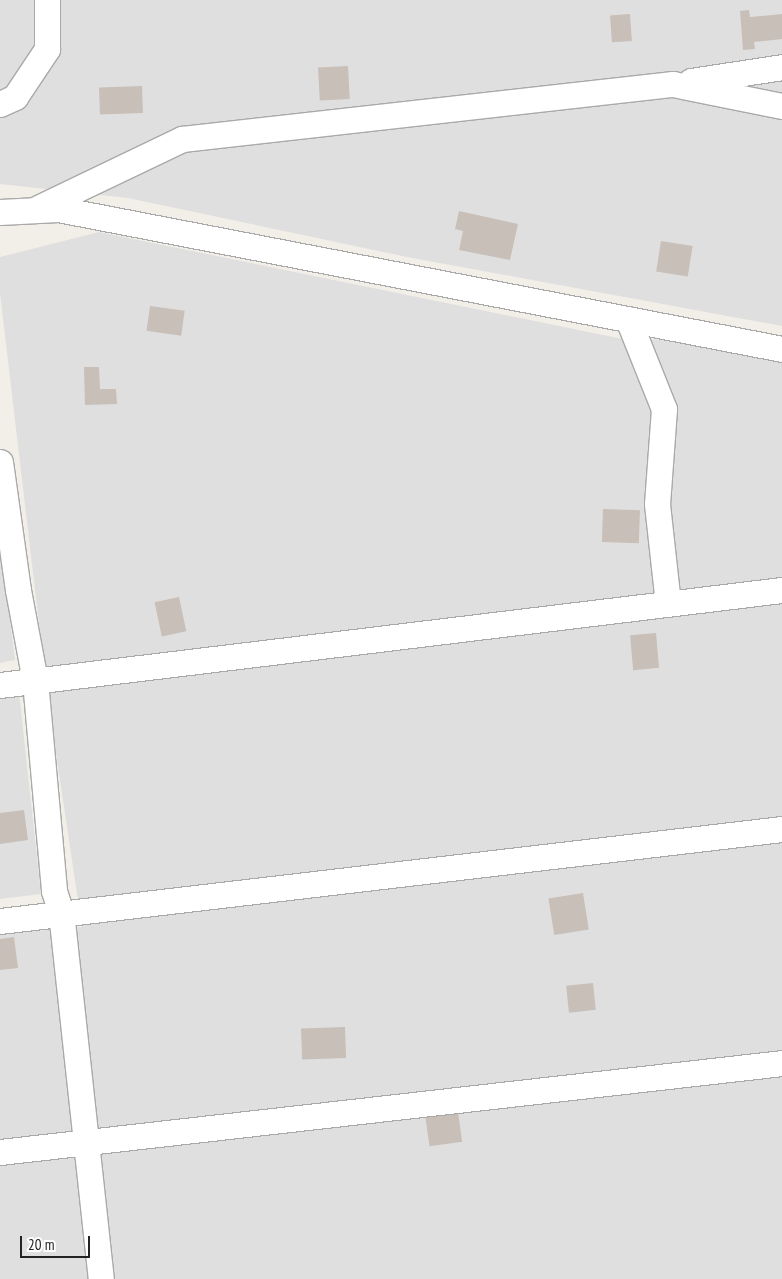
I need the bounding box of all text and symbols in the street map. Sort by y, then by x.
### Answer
scale bar [22,1226,92,1258]
text: 20 m [28,1235,54,1254]

